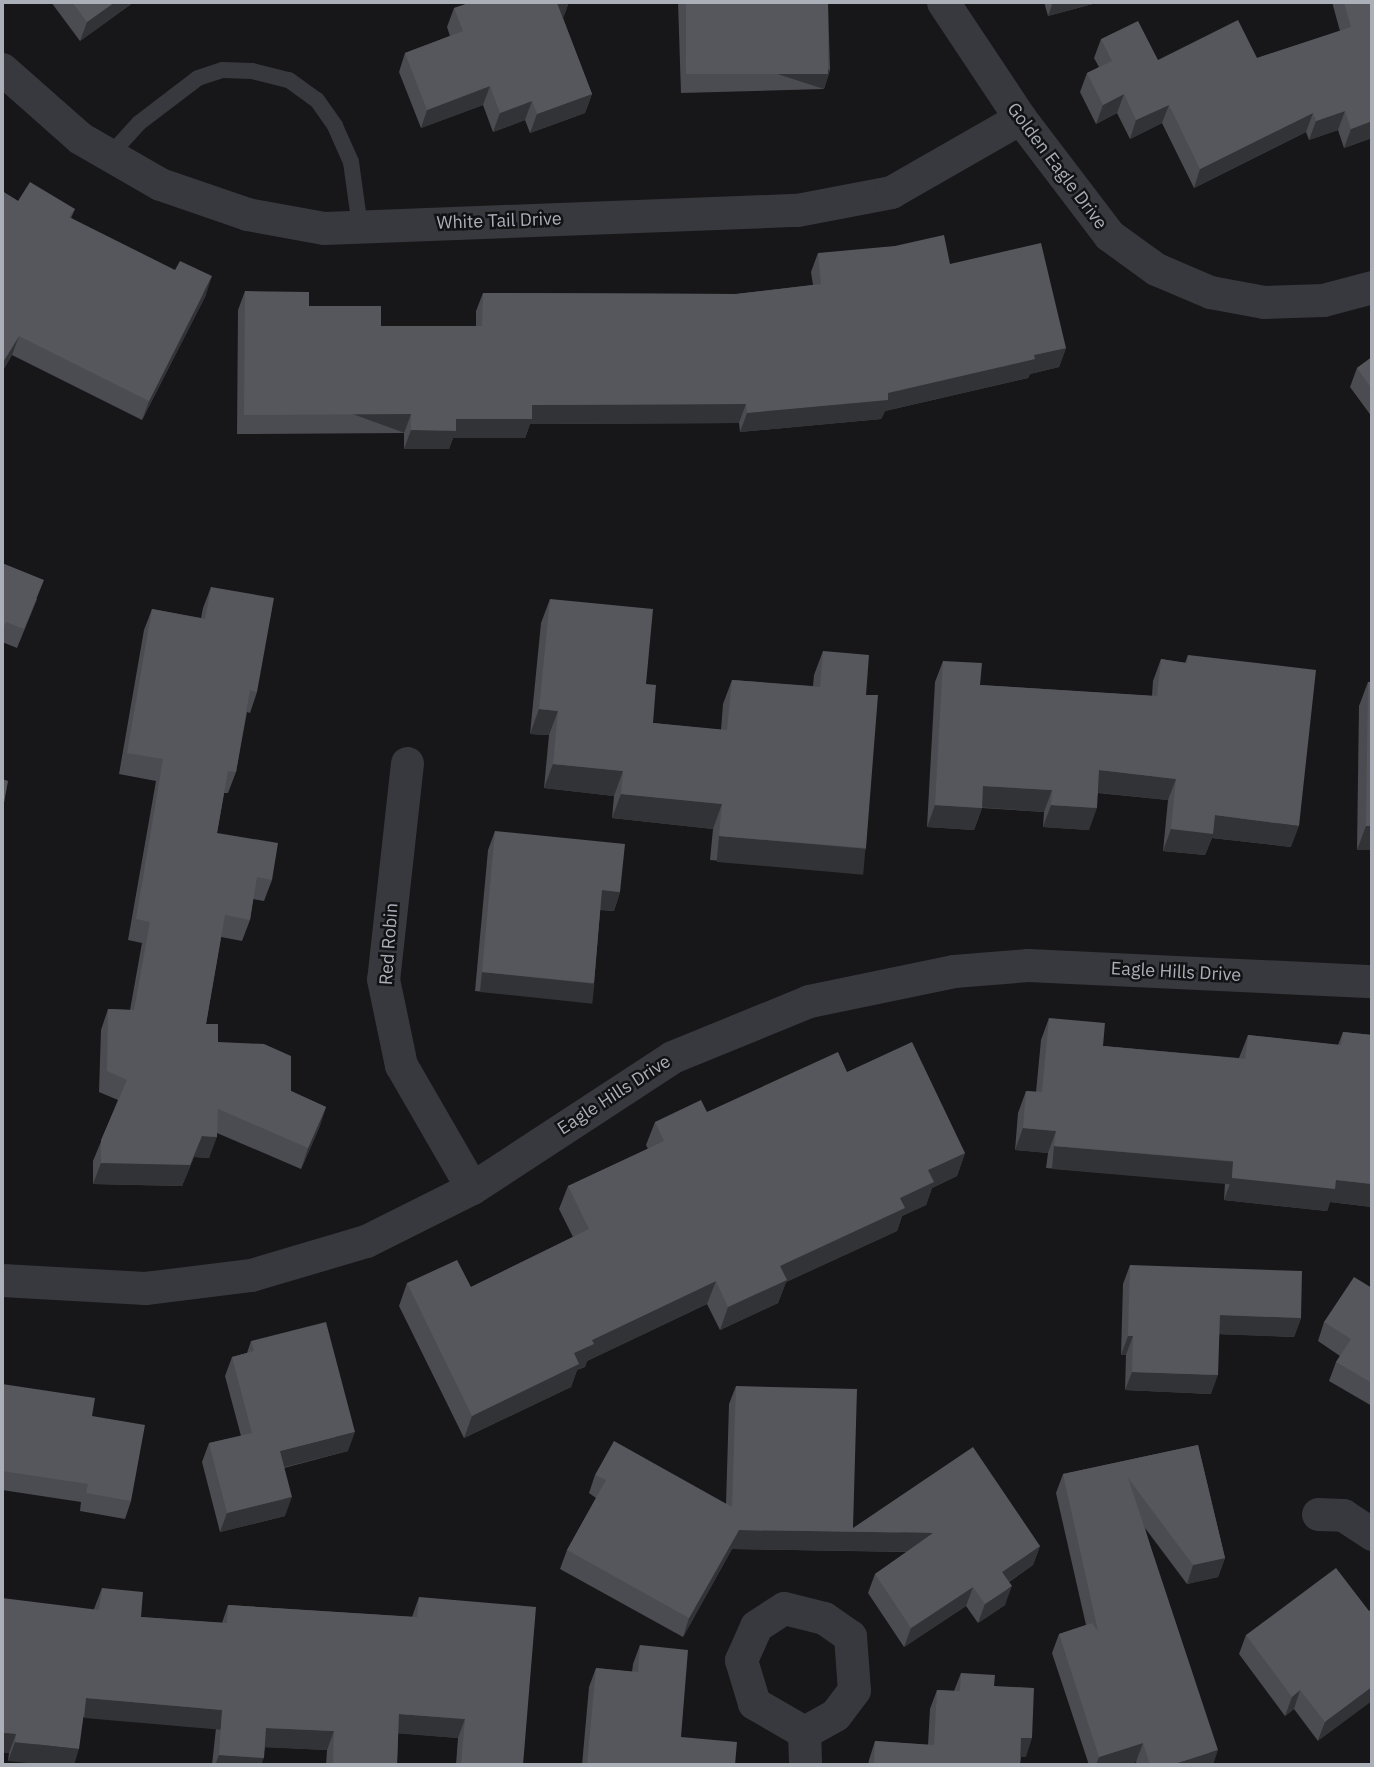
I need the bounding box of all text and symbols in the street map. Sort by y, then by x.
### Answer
street label: Golden Eagle Drive [1002,99,1112,233]
street label: White Tail Drive [436,208,562,234]
street label: Red Robin [375,902,403,986]
street label: Eagle Hills Drive [1110,958,1242,986]
street label: Eagle Hills Drive [553,1050,675,1140]

